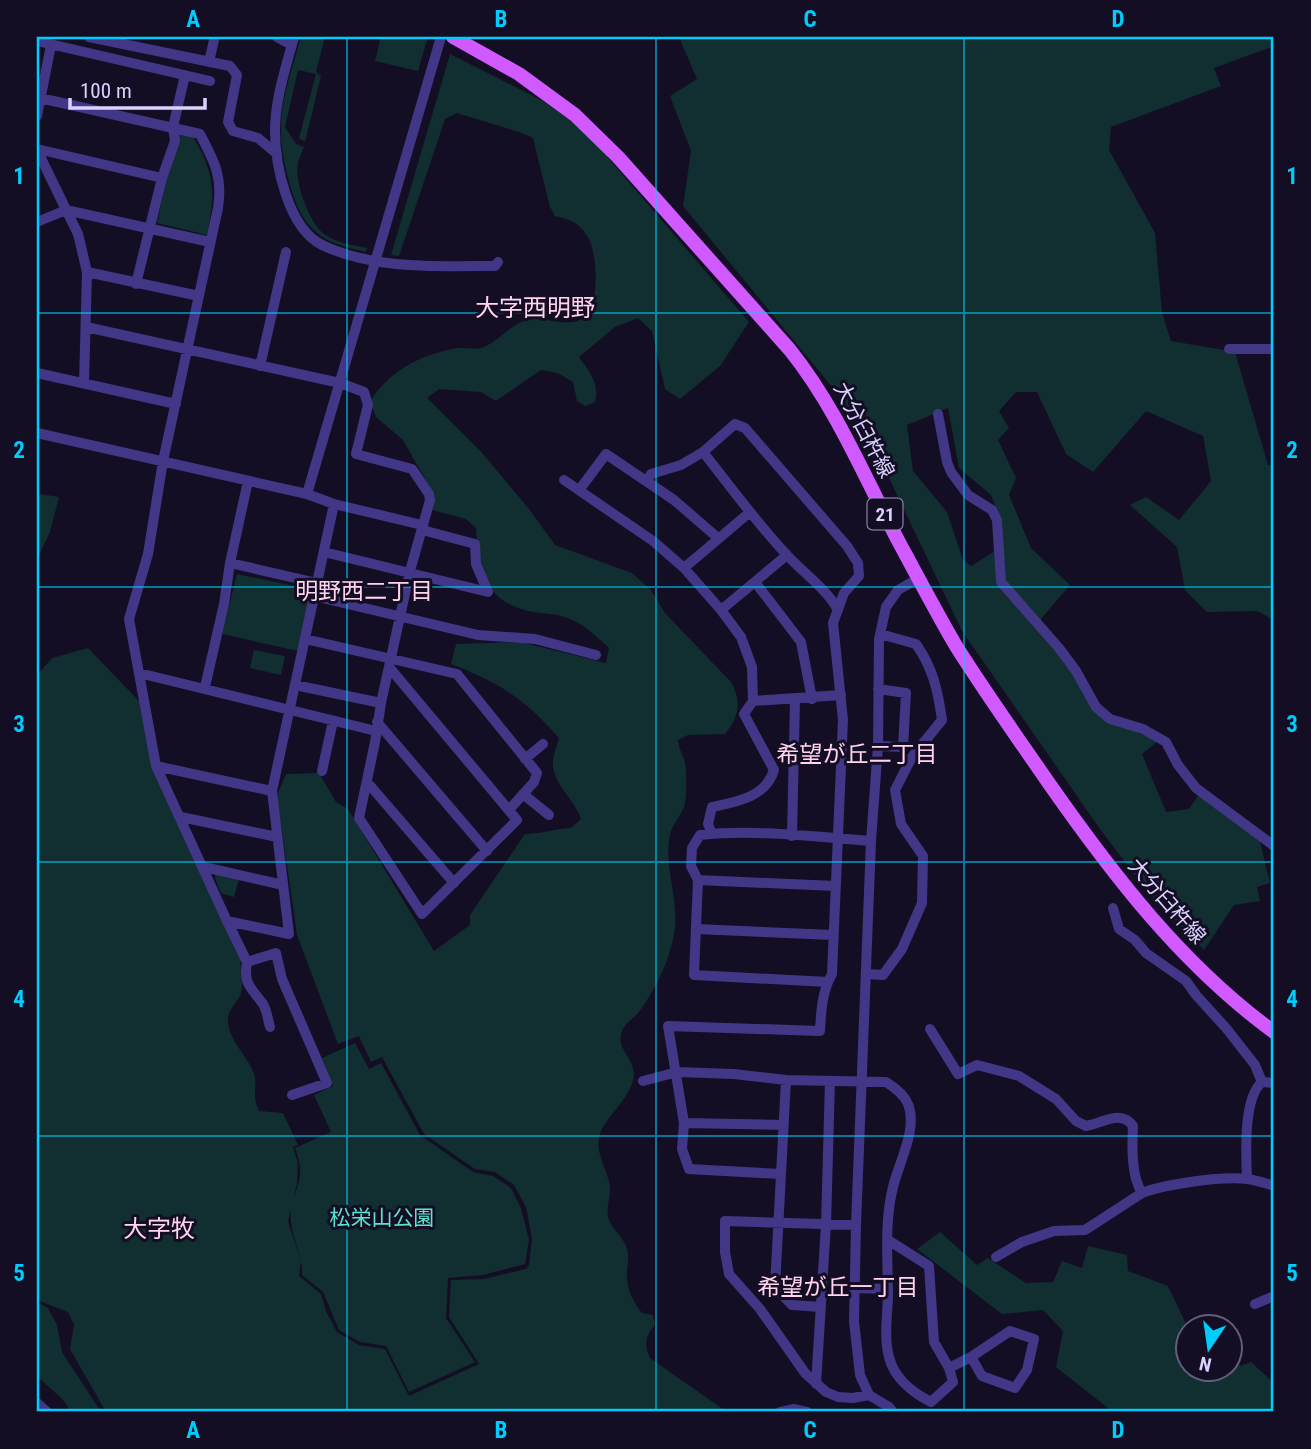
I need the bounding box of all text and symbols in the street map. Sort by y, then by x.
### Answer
text: A [186,6,200,33]
text: B [495,6,507,33]
text: C [803,6,817,33]
text: D [1112,6,1125,33]
scale bar [70,66,205,110]
text: 100 m [80,79,132,103]
text: 1 [13,163,25,190]
text: 1 [1286,163,1298,190]
district label: 大字西明野 [475,294,595,322]
street label: 大分臼杵線 [829,378,899,482]
text: 2 [13,437,25,464]
text: 2 [1286,437,1298,464]
road number: 21 [868,499,903,530]
district label: 明野西二丁目 [295,578,433,605]
text: 3 [13,711,25,738]
text: 3 [1286,711,1298,738]
district label: 希望が丘二丁目 [777,741,938,768]
street label: 大分臼杵線 [1124,854,1210,948]
text: 4 [13,986,25,1013]
text: 4 [1286,986,1298,1013]
park label: 松栄山公園 [330,1206,435,1230]
district label: 大字牧 [123,1215,195,1243]
text: 5 [13,1260,25,1287]
text: 5 [1286,1260,1298,1287]
district label: 希望が丘一丁目 [758,1274,919,1301]
north arrow [1174,1312,1244,1382]
text: N [1197,1352,1214,1377]
text: A [186,1417,200,1444]
text: B [495,1417,507,1444]
text: C [803,1417,817,1444]
text: D [1112,1417,1125,1444]

